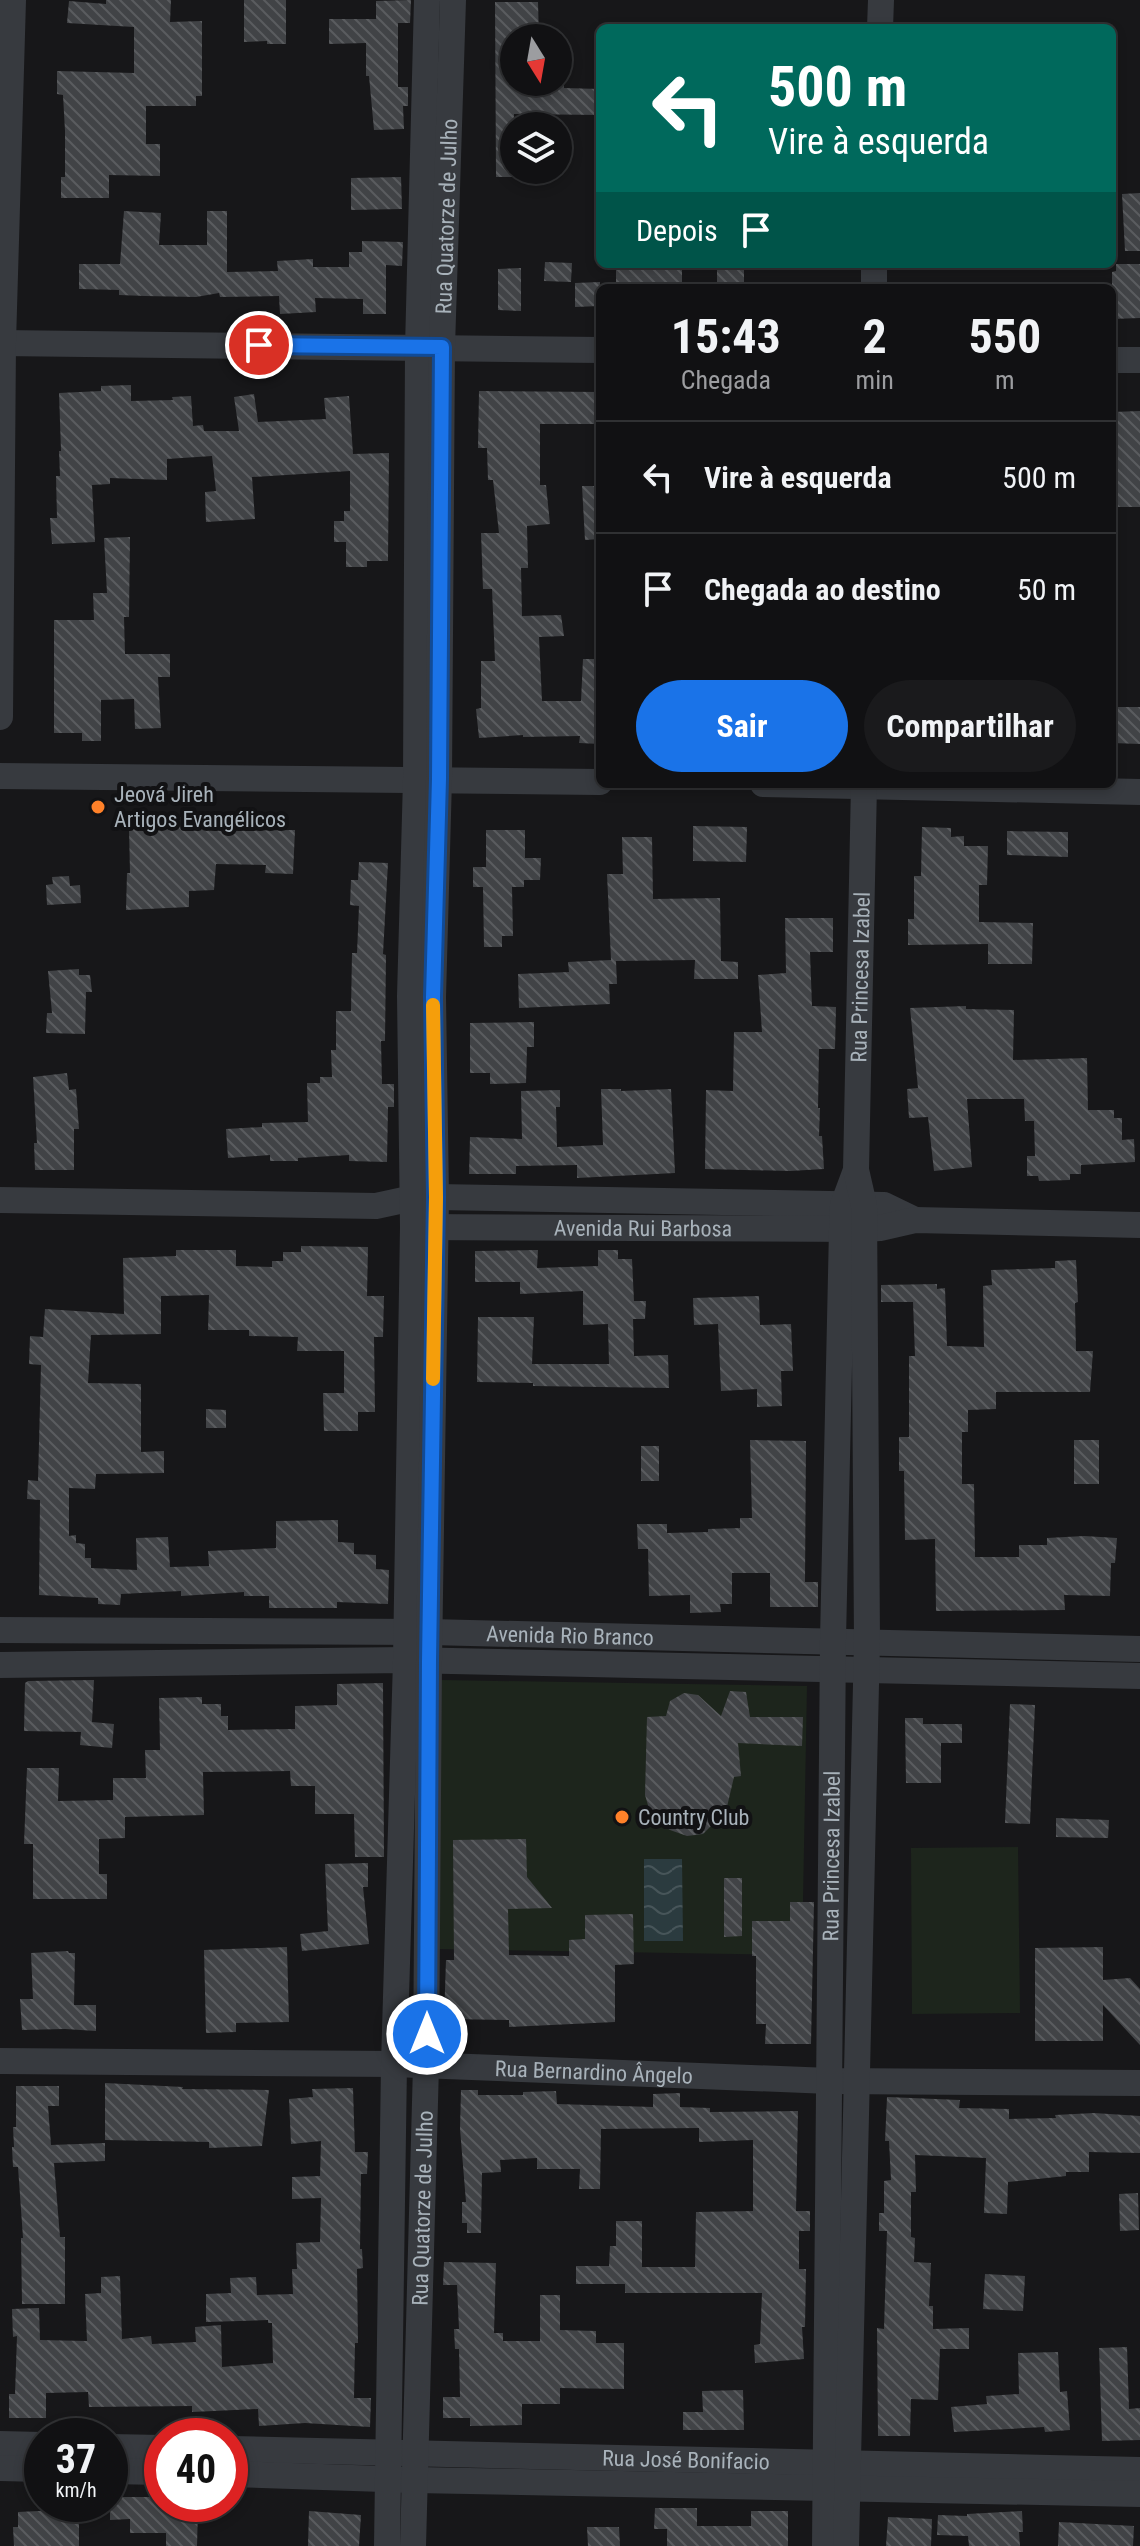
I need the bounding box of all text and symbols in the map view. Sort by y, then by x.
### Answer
north arrow [500,24,572,96]
map controls [500,24,572,184]
text: 500 m [768,54,907,120]
icon: left [636,56,740,160]
button: layers [500,112,572,184]
street label: Rua Quatorze de Julho [431,118,462,315]
text: Vire à esquerda [768,121,989,163]
icon: arrive [734,208,778,252]
text: Depois [636,213,718,248]
text: 15:43 [671,308,781,365]
text: 2 [863,308,887,365]
text: 550 [968,308,1041,365]
pin [225,311,293,379]
icon: arrive [237,323,281,367]
text: Chegada [681,365,771,395]
text: min [856,365,894,395]
text: m [995,365,1015,395]
icon: left [636,455,680,499]
text: Vire à esquerda [704,460,892,495]
text: 500 m [1002,460,1076,495]
icon: arrive [636,567,680,611]
text: Chegada ao destino [704,572,941,607]
text: 50 m [1017,572,1076,607]
button: Sair [636,680,848,772]
button: Compartilhar [864,680,1076,772]
place label: Jeová Jireh Artigos Evangélicos [114,782,286,832]
marker: Jeová Jireh Artigos Evangélicos [89,798,107,816]
street label: Rua Princesa Izabel [846,892,875,1063]
street label: Avenida Rui Barbosa [554,1216,732,1241]
street label: Avenida Rio Branco [486,1621,654,1650]
street label: Rua Princesa Izabel [818,1771,845,1941]
place label: Country Club [638,1805,749,1830]
marker: Country Club [613,1808,631,1826]
position arrow [385,1992,469,2076]
street label: Rua Bernardino Ângelo [494,2056,693,2089]
street label: Rua Quatorze de Julho [407,2110,438,2306]
speed limit sign: 40 [144,2418,248,2522]
text: 37 [56,2436,96,2483]
street label: Rua José Bonifacio [602,2446,770,2474]
text: km/h [55,2478,97,2502]

